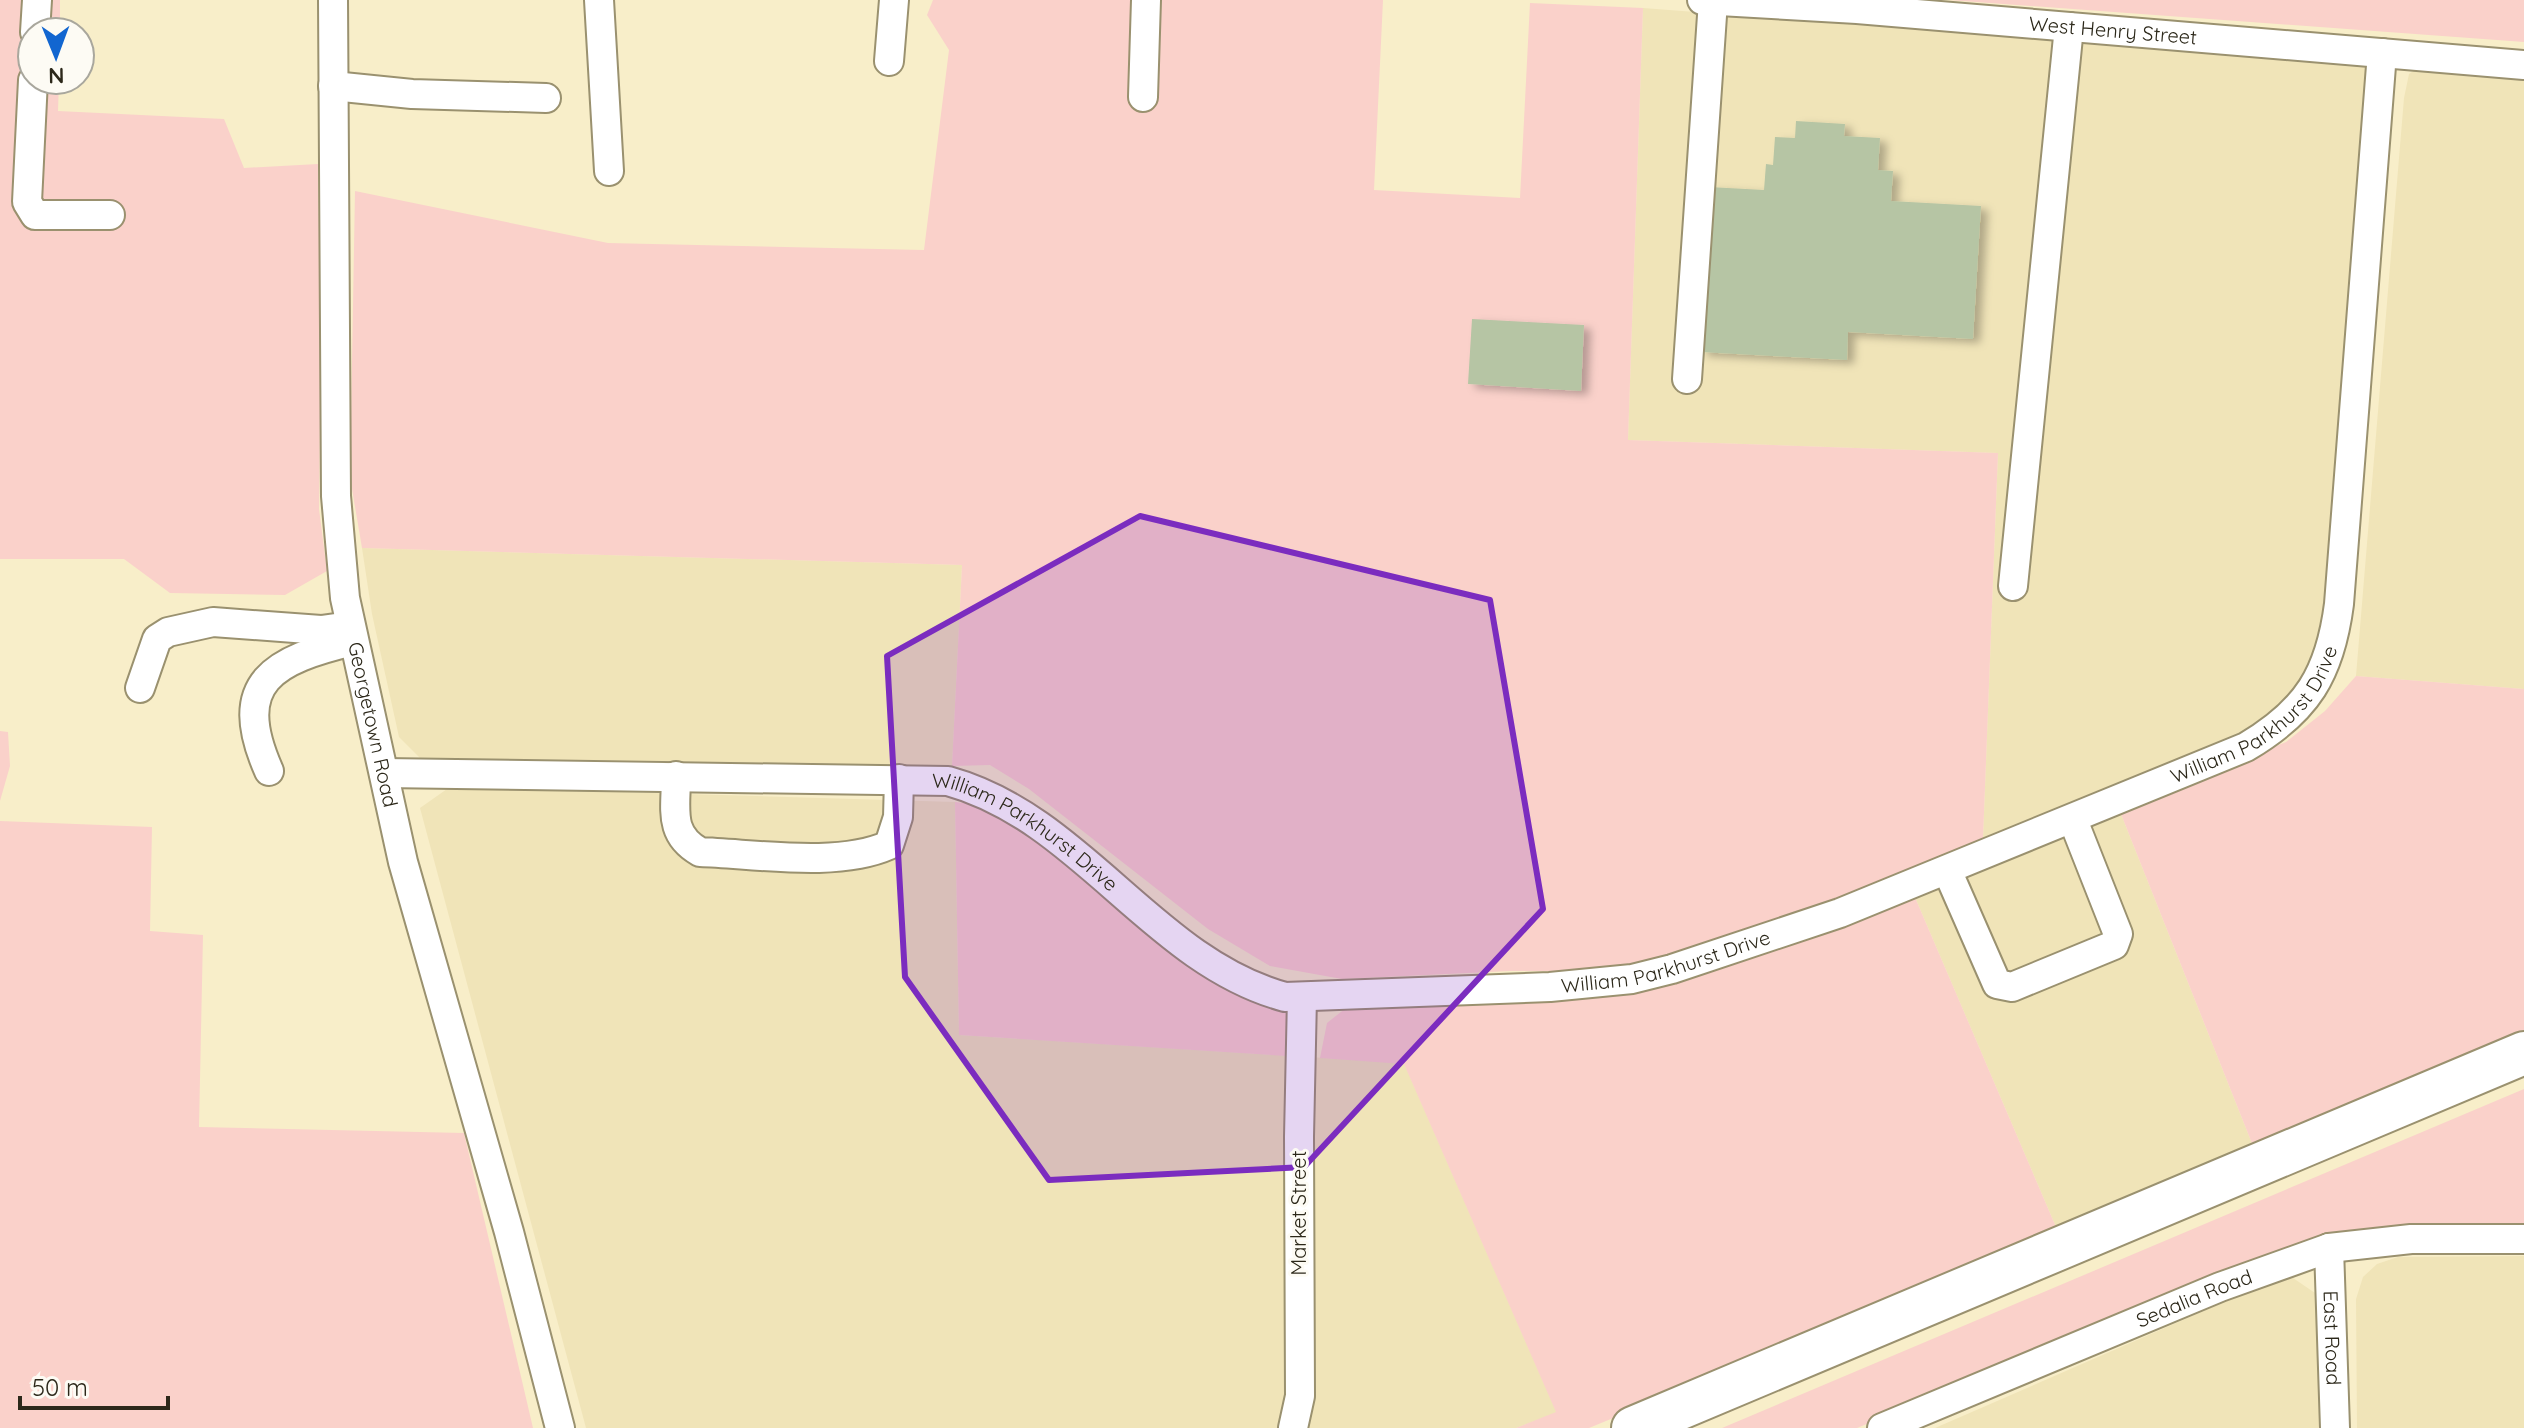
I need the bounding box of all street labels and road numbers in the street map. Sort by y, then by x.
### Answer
street label: West Henry Street [2028,10,2198,50]
street label: Georgetown Road [343,639,404,810]
street label: William Parkhurst Drive [2167,642,2342,788]
street label: William Parkhurst Drive [932,768,1123,896]
street label: William Parkhurst Drive [1560,924,1773,998]
street label: Market Street [1286,1150,1311,1275]
street label: Sedalia Road [2132,1264,2255,1333]
street label: East Road [2318,1290,2347,1386]

